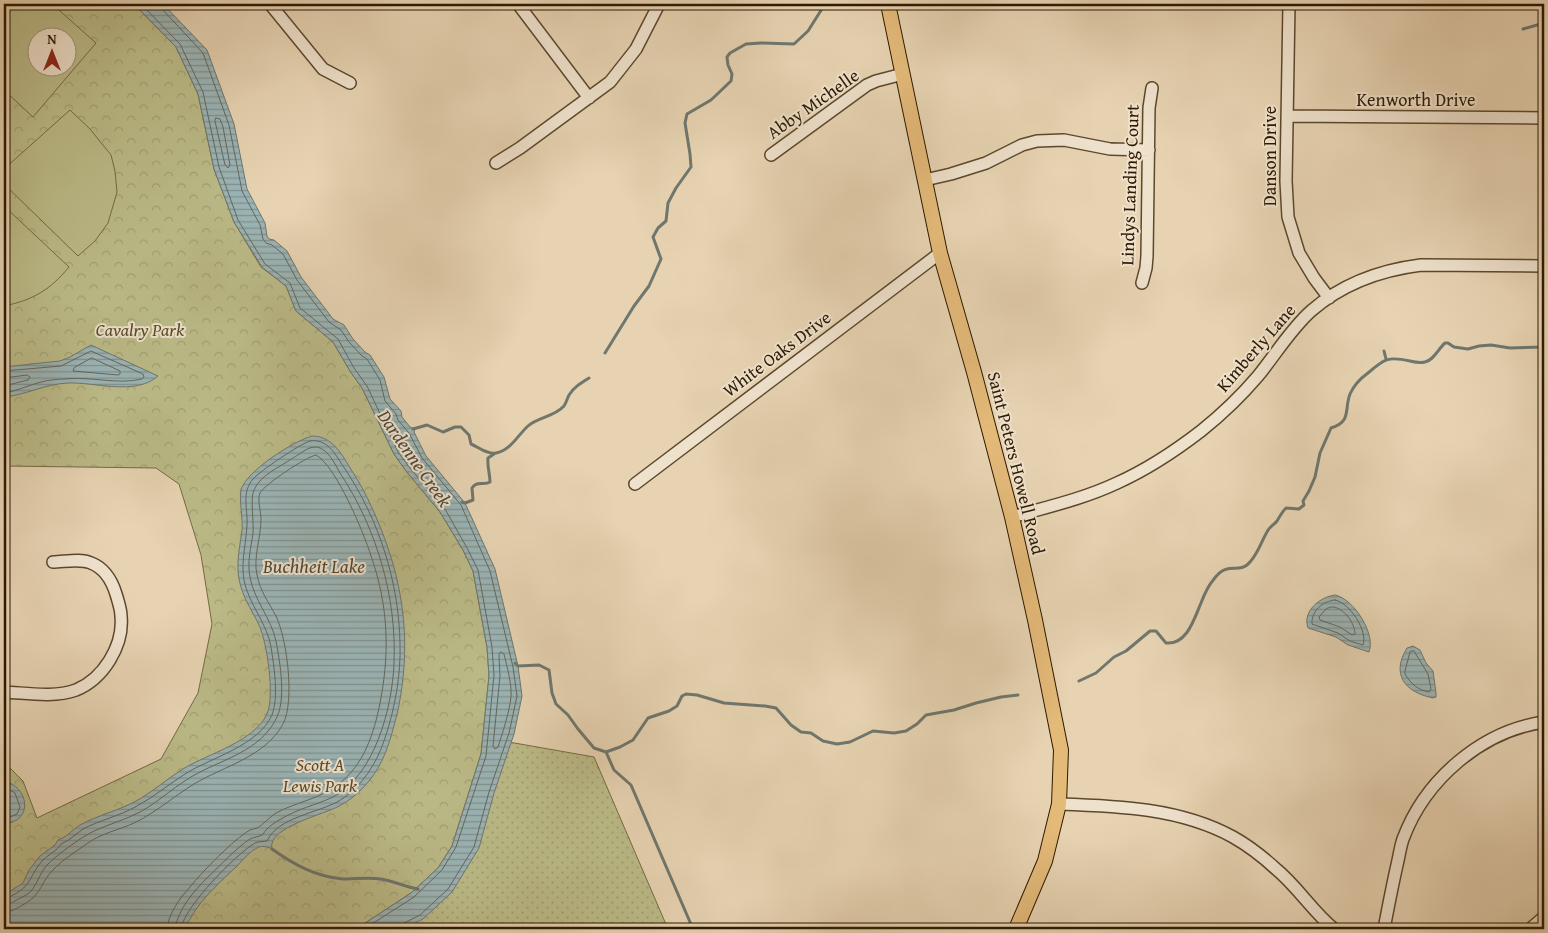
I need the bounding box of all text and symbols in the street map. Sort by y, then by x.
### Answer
north arrow [28,28,78,78]
text: N [47,29,57,49]
street label: Abby Michelle [761,62,864,145]
street label: Kenworth Drive [1356,86,1476,113]
street label: Lindys Landing Court [1113,103,1146,266]
street label: Danson Drive [1256,106,1283,206]
street label: Kimberly Lane [1210,298,1302,398]
street label: White Oaks Drive [717,304,836,403]
park label: Cavalry Park [96,316,185,343]
street label: Saint Peters Howell Road [981,369,1052,558]
water label: Dardenne Creek [370,403,459,513]
water label: Buchheit Lake [262,552,365,580]
park label: Scott A Lewis Park [282,751,358,799]

